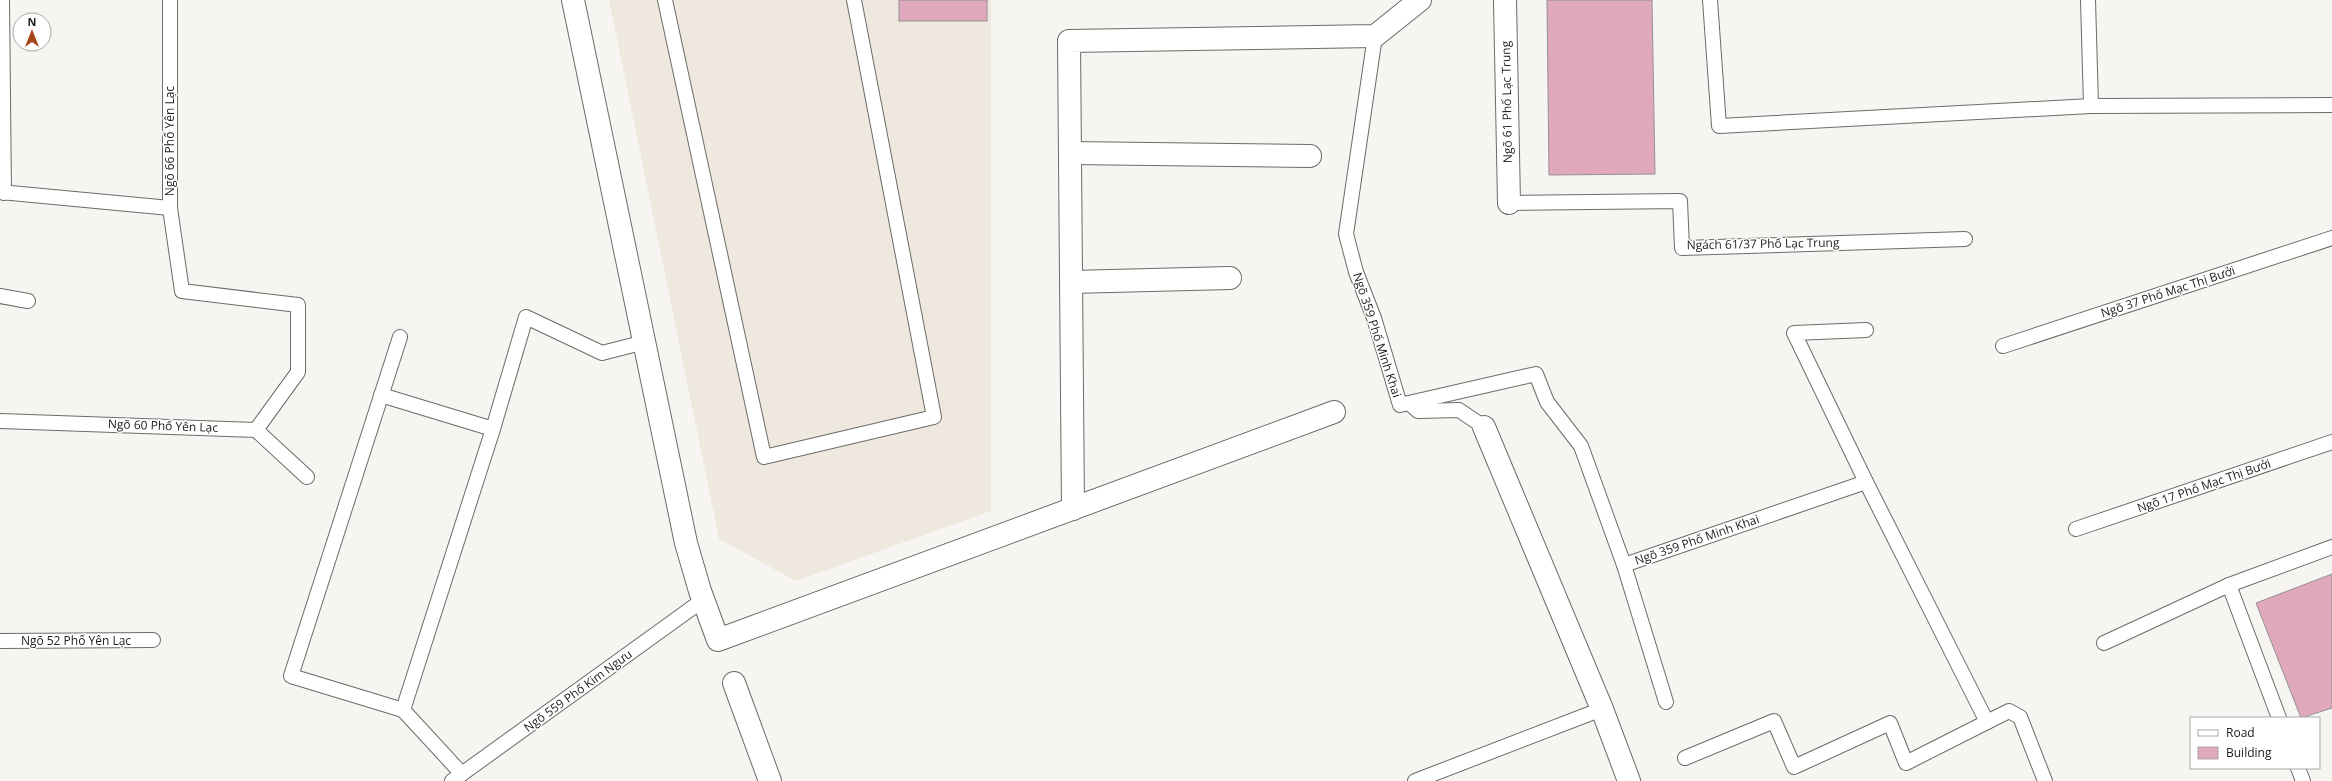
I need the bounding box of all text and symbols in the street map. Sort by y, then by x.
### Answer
north arrow [12,12,52,52]
text: N [28,14,36,29]
street label: Ngõ 61 Phố Lạc Trung [1497,40,1516,163]
street label: Ngõ 66 Phố Yên Lạc [161,86,178,196]
street label: Ngách 61/37 Phố Lạc Trung [1686,234,1840,253]
street label: Ngõ 37 Phố Mạc Thị Bưởi [2099,262,2237,321]
street label: Ngõ 359 Phố Minh Khai [1349,270,1406,400]
street label: Ngõ 60 Phố Yên Lạc [108,415,219,436]
street label: Ngõ 17 Phố Mạc Thị Bưởi [2135,455,2273,516]
street label: Ngõ 359 Phố Minh Khai [1632,510,1761,569]
street label: Ngõ 52 Phố Yên Lạc [21,632,131,649]
street label: Ngõ 559 Phố Kim Ngưu [520,646,635,736]
legend [2190,717,2320,769]
text: Road [2226,724,2255,741]
text: Building [2226,744,2272,761]

